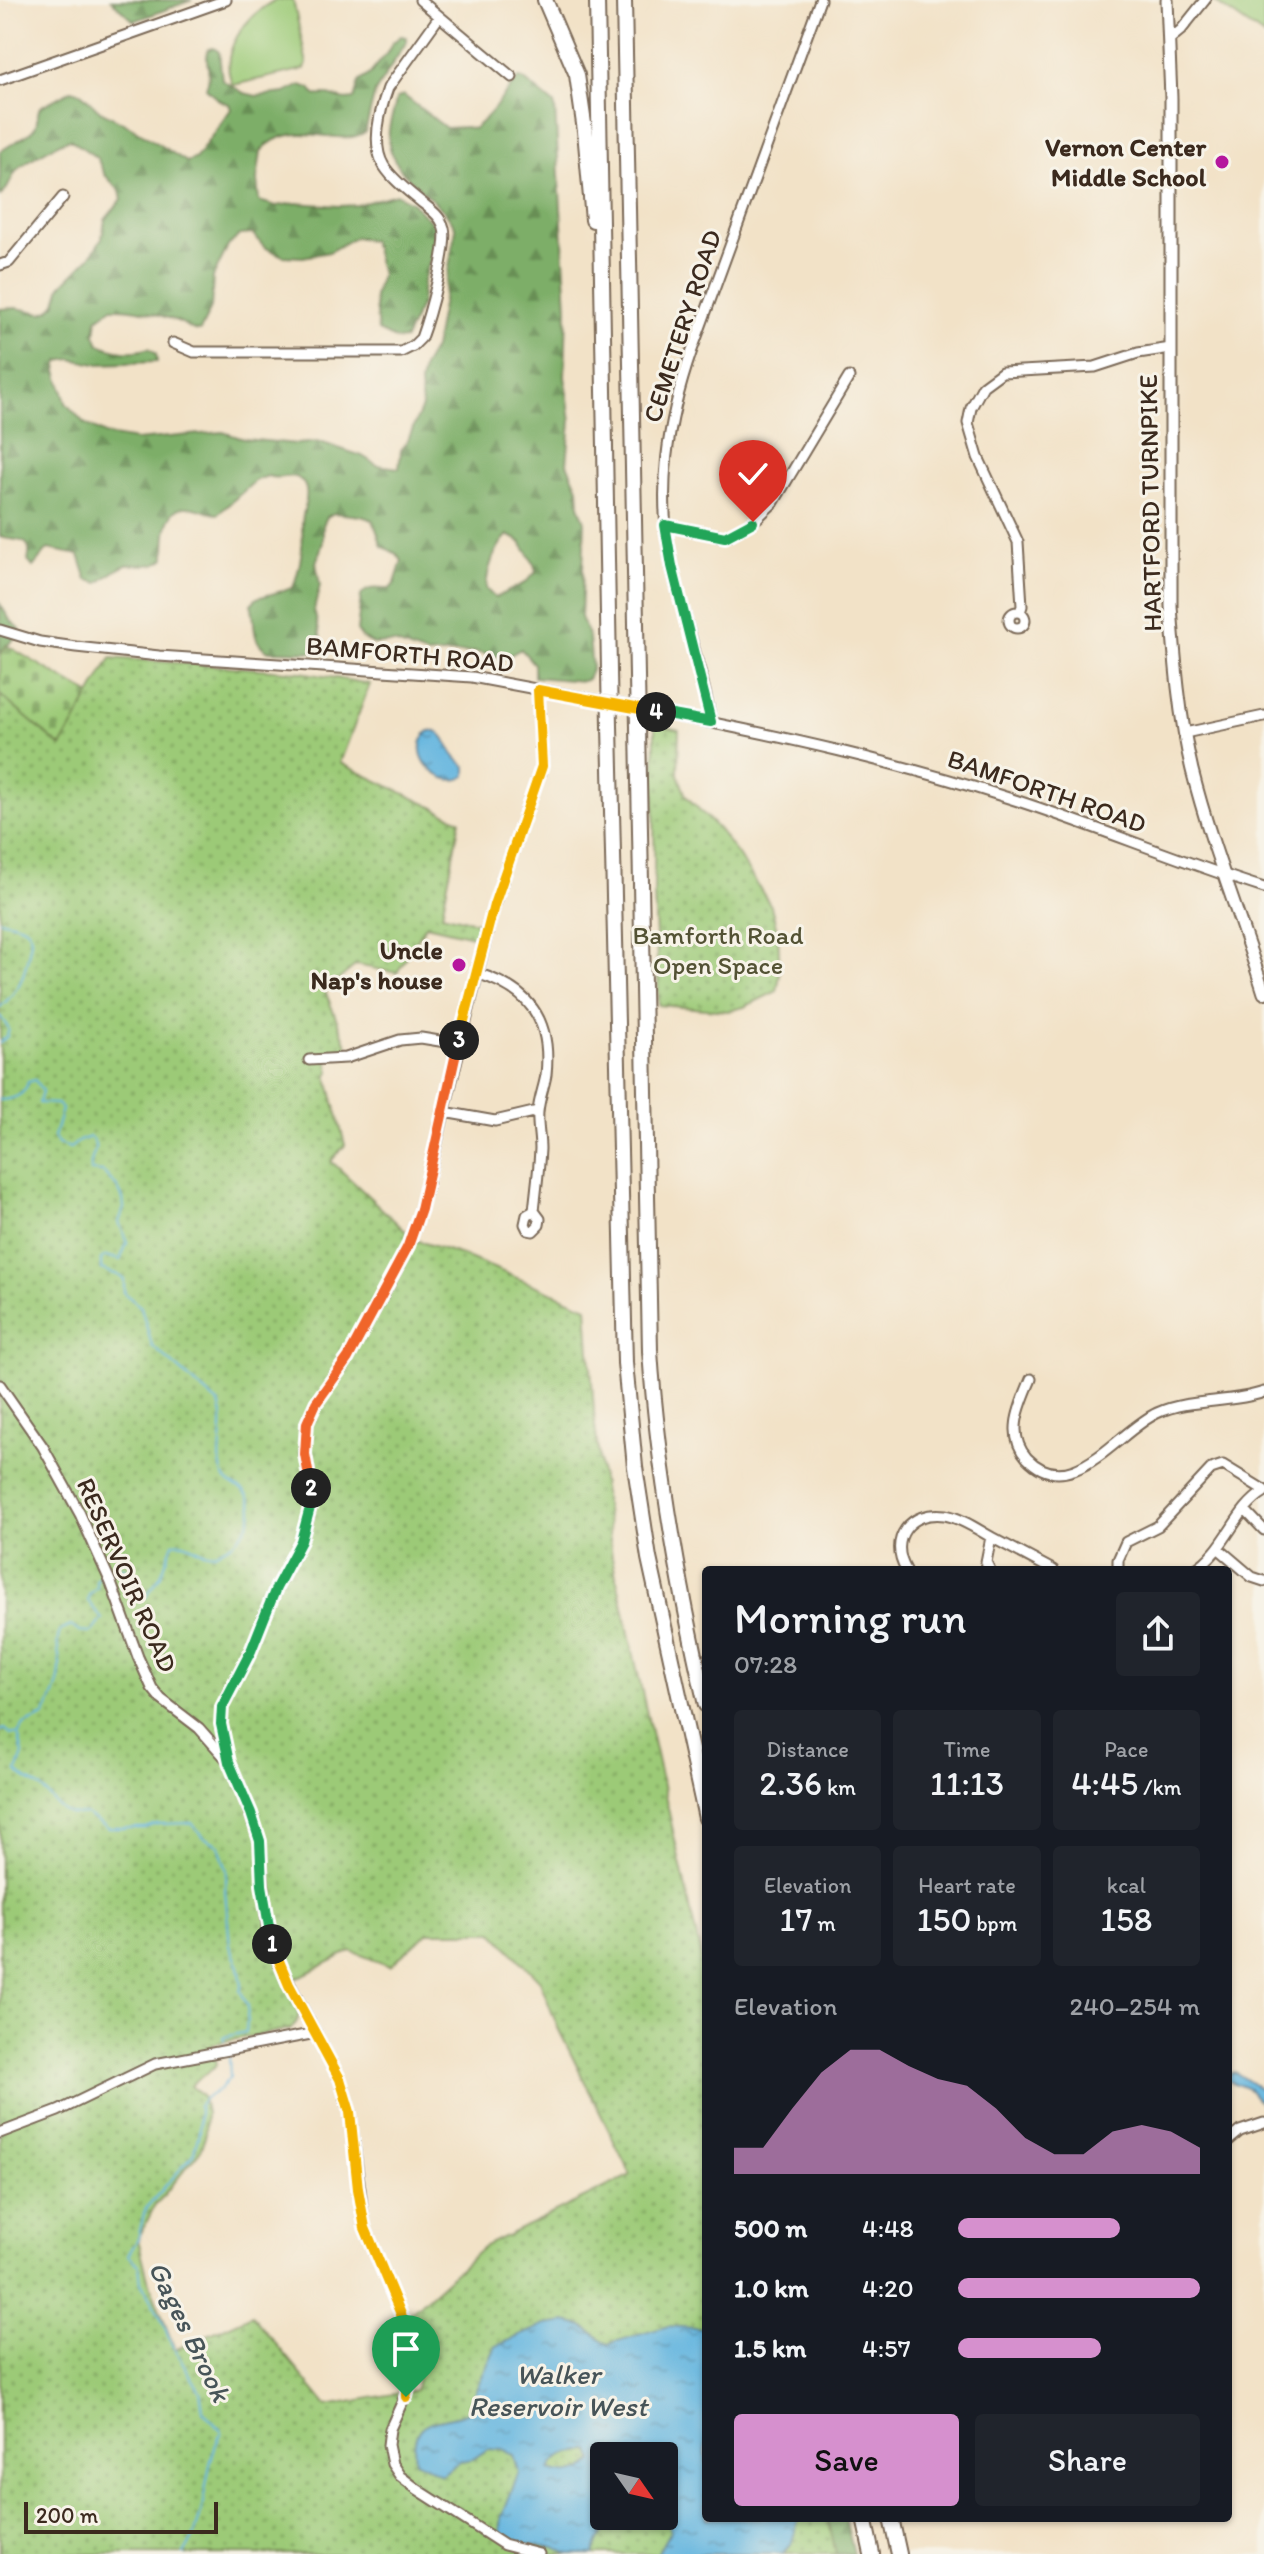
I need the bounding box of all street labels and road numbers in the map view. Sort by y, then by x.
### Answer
street label: CEMETERY ROAD [636,226,728,426]
street label: HARTFORD TURNPIKE [1132,374,1168,632]
street label: BAMFORTH ROAD [305,629,515,679]
street label: BAMFORTH ROAD [943,742,1151,840]
street label: RESERVOIR ROAD [70,1473,184,1677]

